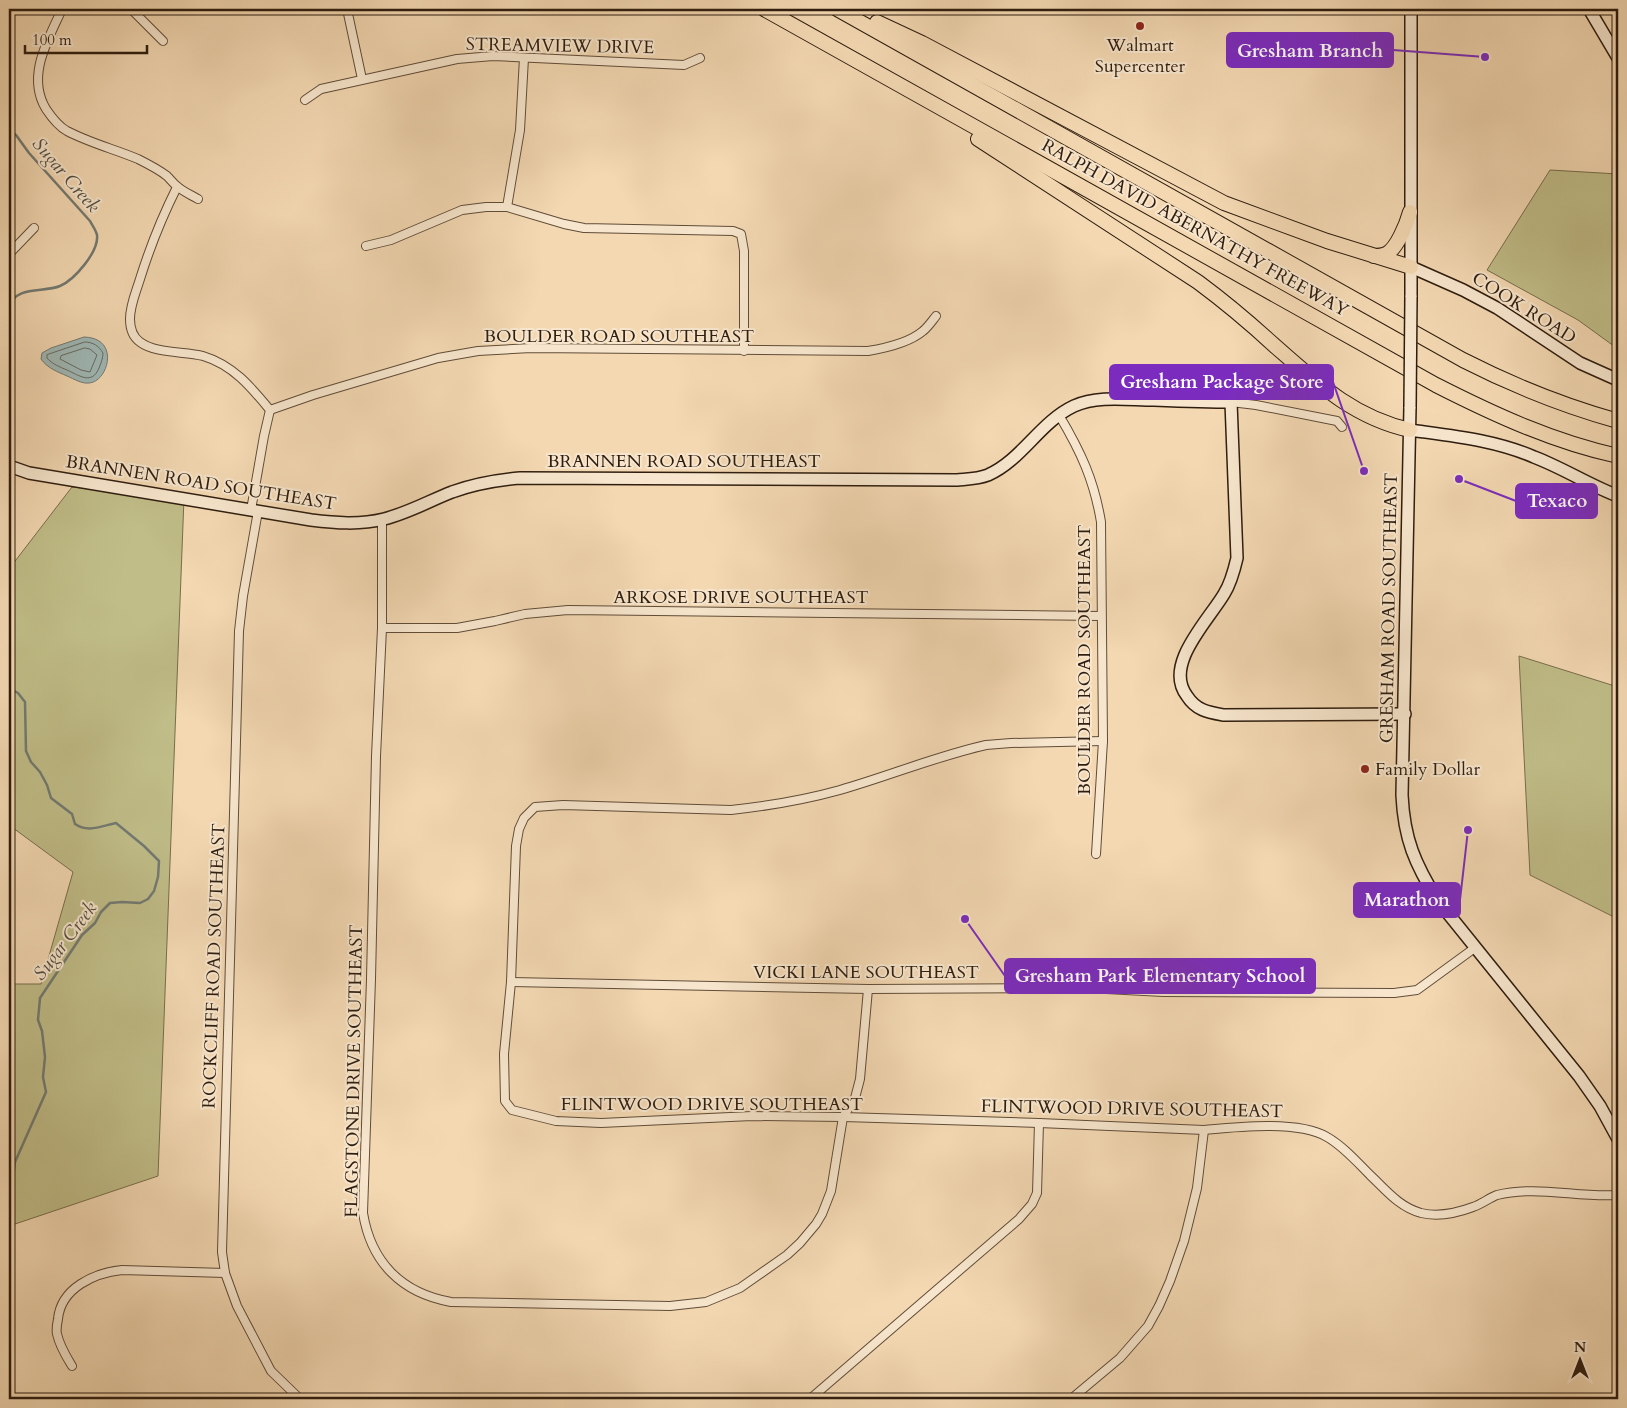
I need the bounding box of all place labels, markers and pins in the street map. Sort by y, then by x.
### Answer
marker: Walmart Supercenter [1134,20,1146,32]
place label: Walmart Supercenter [1095,33,1186,79]
callout: Gresham Branch [1227,33,1393,67]
callout: Gresham Package Store [1110,365,1333,399]
callout: Texaco [1516,484,1597,518]
place label: Family Dollar [1375,757,1481,782]
marker: Family Dollar [1359,763,1371,775]
callout: Marathon [1354,883,1460,917]
callout: Gresham Park Elementary School [1005,959,1315,993]

